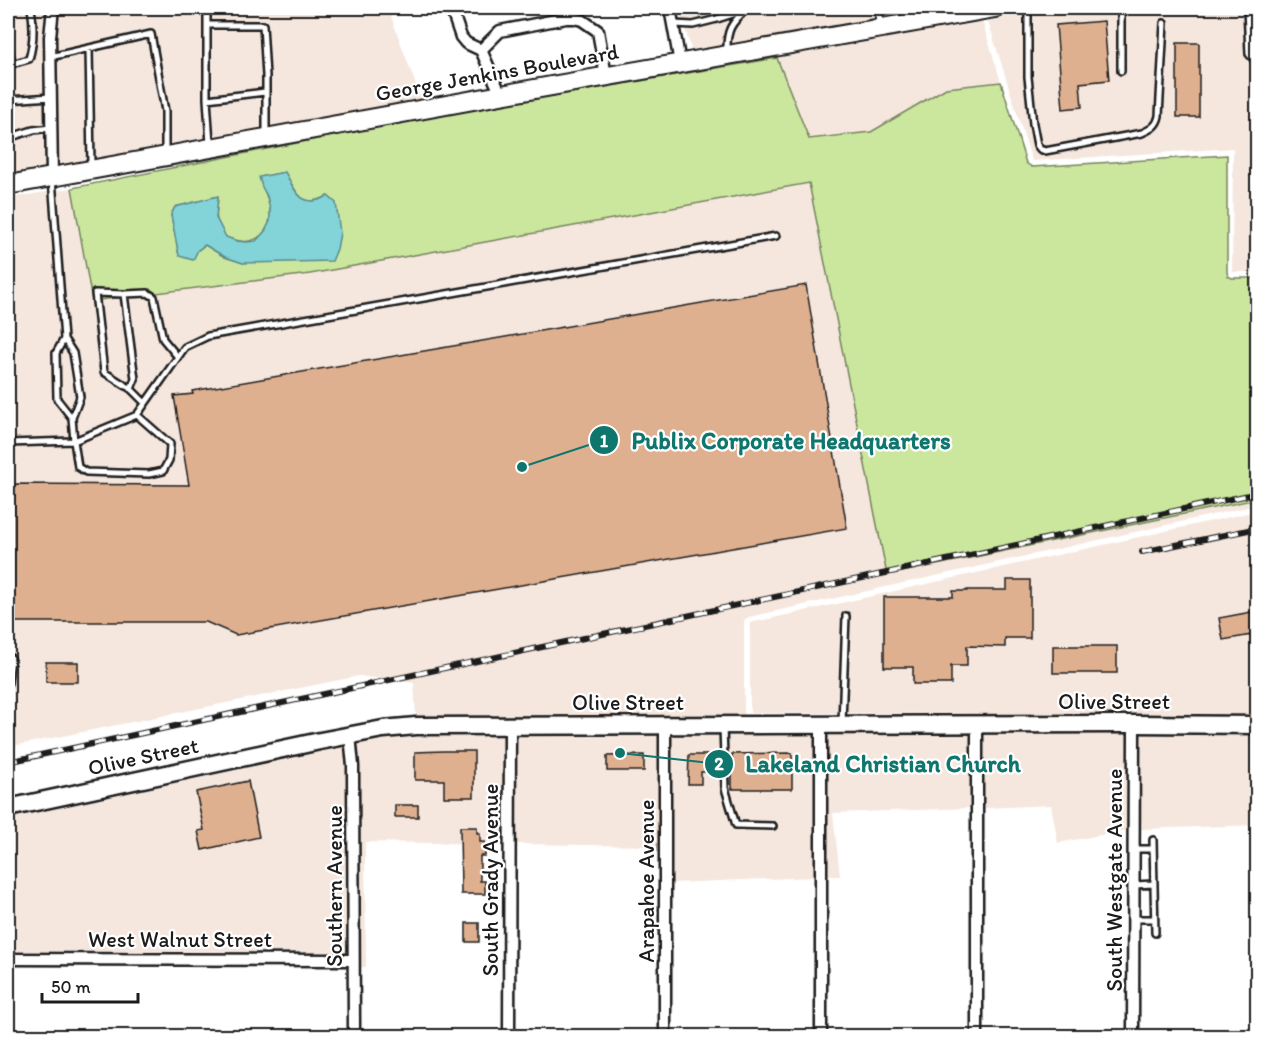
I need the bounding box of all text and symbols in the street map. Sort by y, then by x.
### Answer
street label: George Jenkins Boulevard [373,38,621,107]
callout: Publix Corporate Headquarters [589,419,963,461]
text: Publix Corporate Headquarters [631,426,951,456]
text: 1 [600,430,609,452]
street label: Olive Street [1058,688,1170,715]
street label: Olive Street [572,689,684,716]
street label: Olive Street [85,732,201,781]
callout: Lakeland Christian Church [704,743,1033,785]
text: Lakeland Christian Church [745,749,1022,778]
text: 2 [714,753,724,775]
street label: South Westgate Avenue [1101,769,1128,991]
street label: South Grady Avenue [477,784,504,976]
street label: Arapahoe Avenue [633,799,660,963]
street label: Southern Avenue [321,805,348,967]
street label: West Walnut Street [88,926,272,953]
scale bar [42,966,138,1004]
text: 50 m [51,976,91,998]

